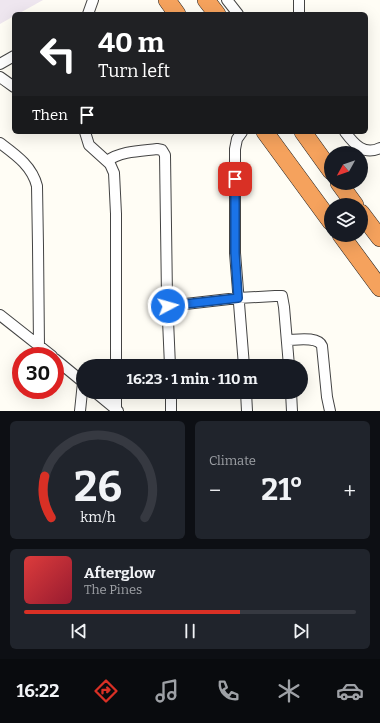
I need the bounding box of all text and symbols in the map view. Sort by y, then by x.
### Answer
text: 40 m [98,26,165,59]
icon: left [32,28,84,80]
text: Turn left [98,60,170,82]
icon: arrive [76,104,98,126]
text: Then [32,106,68,124]
north arrow [324,146,368,190]
map controls [324,146,368,242]
pin [218,162,252,196]
icon: arrive [224,168,246,190]
button: layers [324,198,368,242]
position arrow [147,285,189,327]
speed limit sign: 30 [12,347,64,399]
text: 16:23 · 1 min · 110 m [126,370,258,388]
text: Climate [209,453,256,468]
text: 26 [74,462,121,512]
text: 21° [261,472,303,508]
text: − [209,477,221,504]
text: + [343,477,356,504]
text: km/h [80,509,115,526]
text: Afterglow [84,564,155,582]
text: The Pines [84,582,142,597]
icon: previous [68,620,90,642]
icon: pause [179,620,201,642]
icon: next [290,620,312,642]
icon: directions [92,677,120,705]
icon: music [153,677,181,705]
icon: phone [214,677,242,705]
icon: climate [275,677,303,705]
icon: car [336,677,364,705]
text: 16:22 [16,680,59,702]

